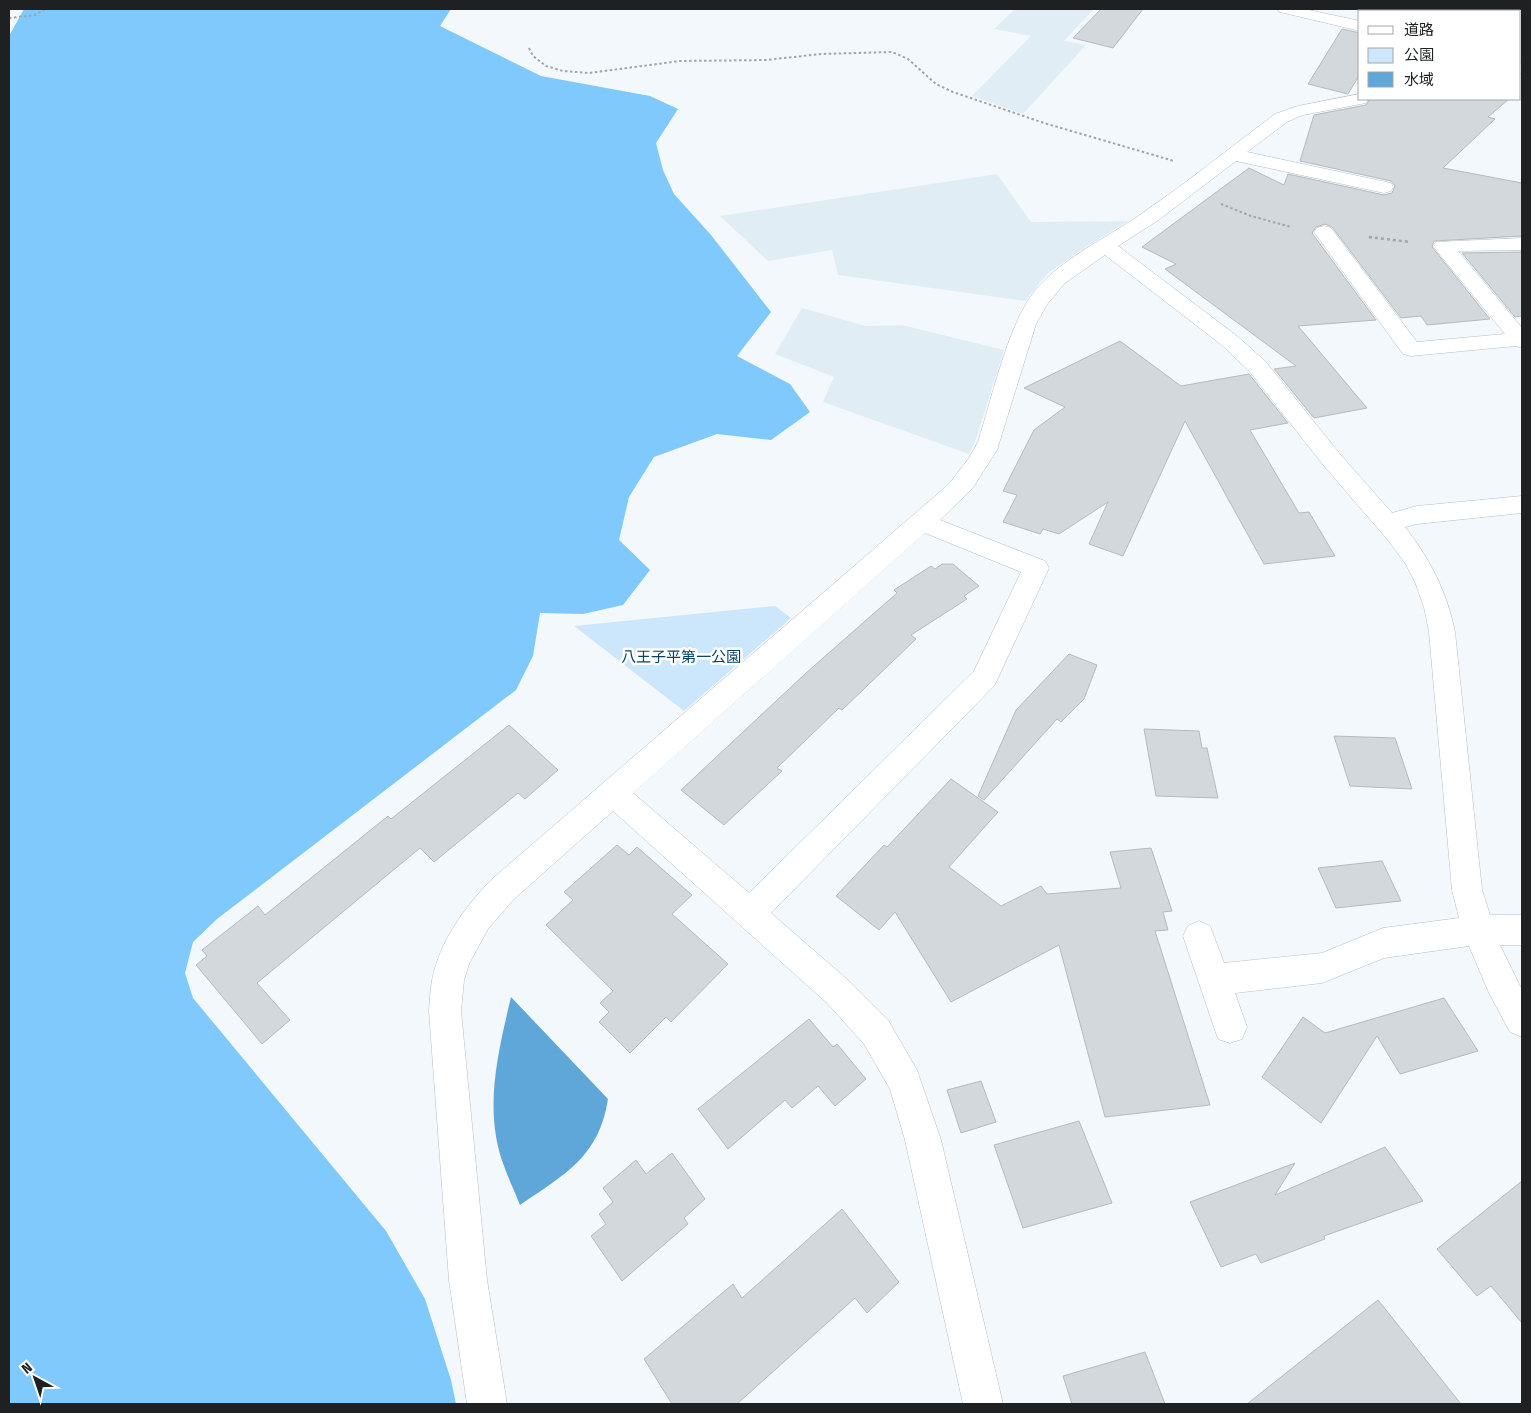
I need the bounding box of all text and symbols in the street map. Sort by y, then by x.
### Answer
legend [1358,10,1521,100]
text: 道路 [1404,21,1434,39]
text: 公園 [1404,46,1434,64]
text: 水域 [1404,71,1434,89]
park label: 八王子平第一公園 [621,648,741,666]
north arrow [10,1353,60,1403]
text: N [18,1359,36,1378]

